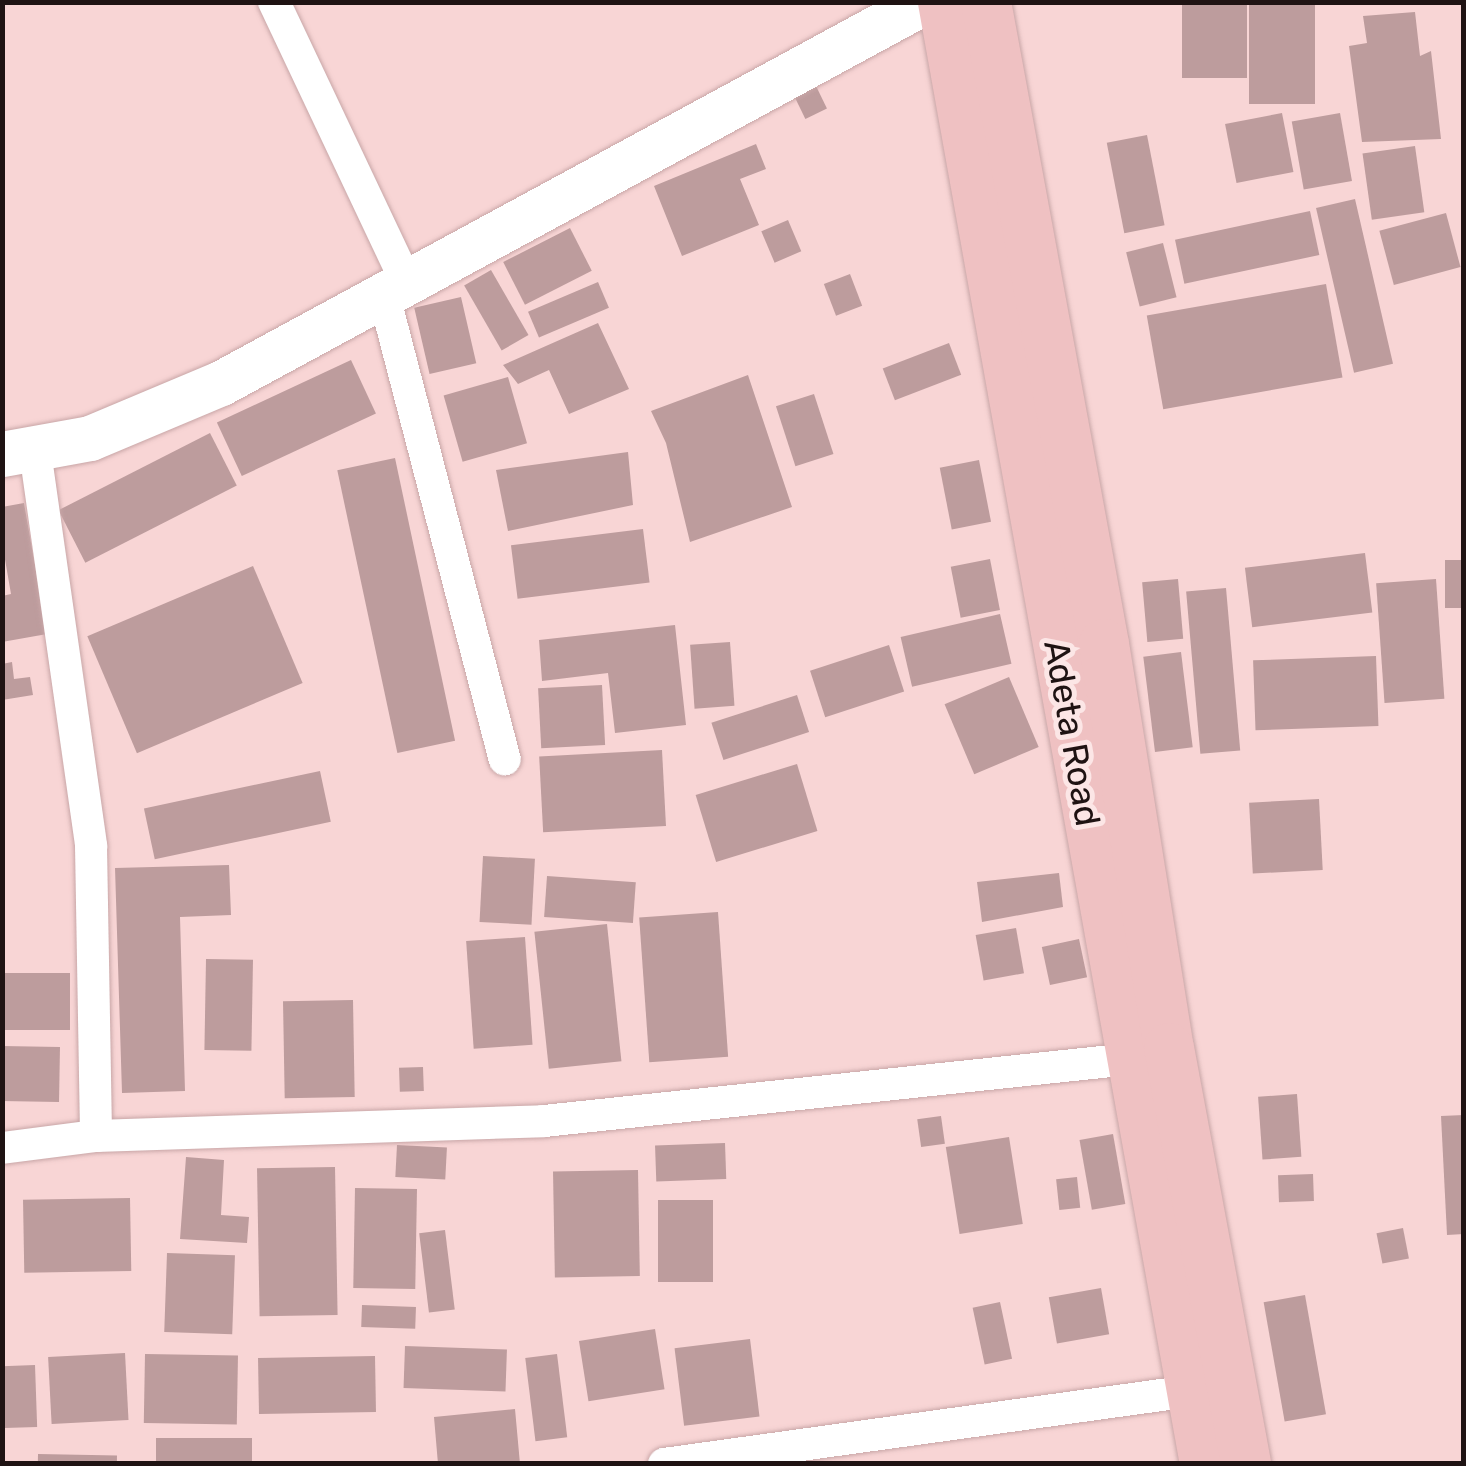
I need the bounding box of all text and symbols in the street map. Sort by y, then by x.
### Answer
street label: Adeta Road [1035,637,1109,829]

